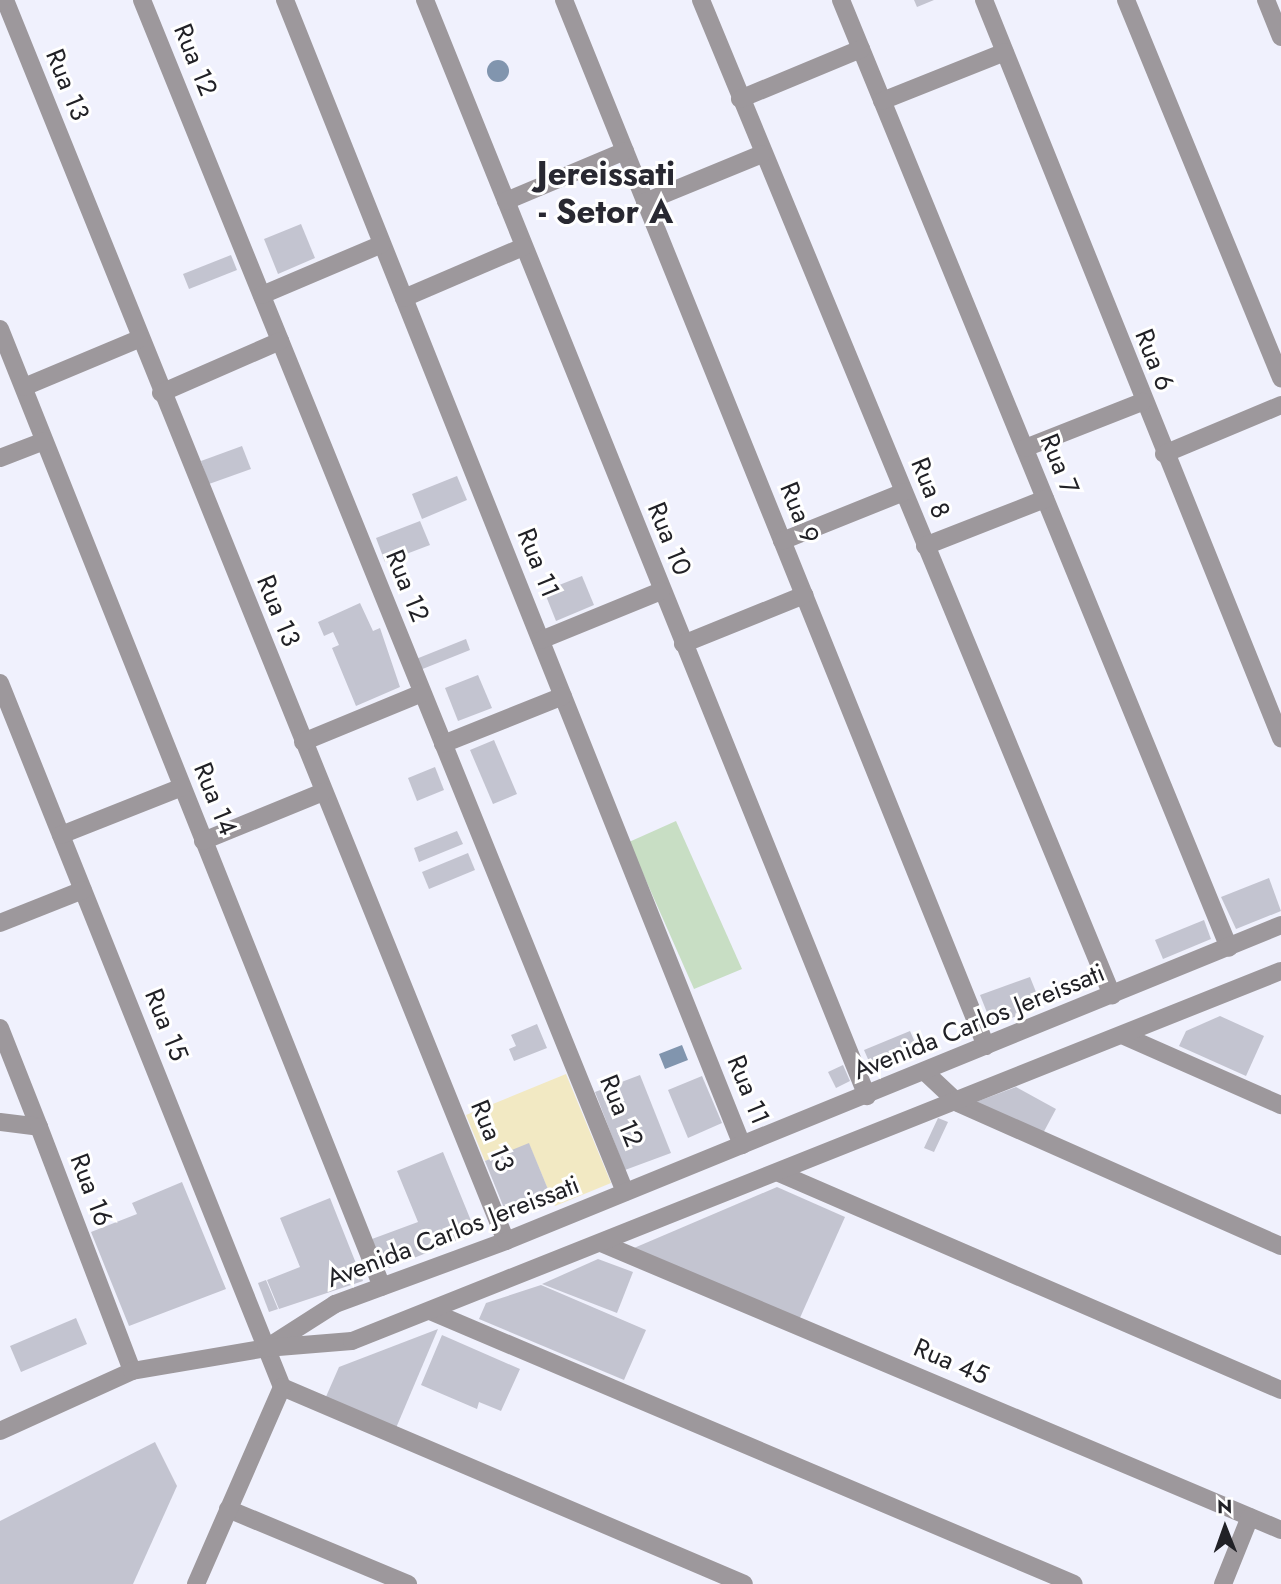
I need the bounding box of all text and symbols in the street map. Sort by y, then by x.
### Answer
street label: Rua 12 [166,19,224,101]
street label: Rua 13 [39,45,95,125]
district label: Jereissati - Setor A [537,154,675,232]
street label: Rua 6 [1128,325,1180,395]
street label: Rua 7 [1033,429,1085,499]
street label: Rua 8 [904,453,956,523]
street label: Rua 9 [773,478,825,548]
street label: Rua 10 [640,498,698,580]
street label: Rua 11 [510,524,566,602]
street label: Rua 12 [378,545,436,627]
street label: Rua 13 [250,571,306,651]
street label: Rua 14 [186,758,244,840]
street label: Avenida Carlos Jereissati [849,957,1109,1087]
street label: Rua 15 [138,984,194,1066]
street label: Rua 11 [720,1051,776,1129]
street label: Rua 12 [592,1070,650,1152]
street label: Rua 13 [464,1096,520,1176]
street label: Rua 16 [63,1149,119,1231]
street label: Avenida Carlos Jereissati [322,1169,584,1295]
street label: Rua 45 [909,1332,993,1392]
north arrow [1190,1493,1260,1563]
text: N [1217,1493,1232,1520]

